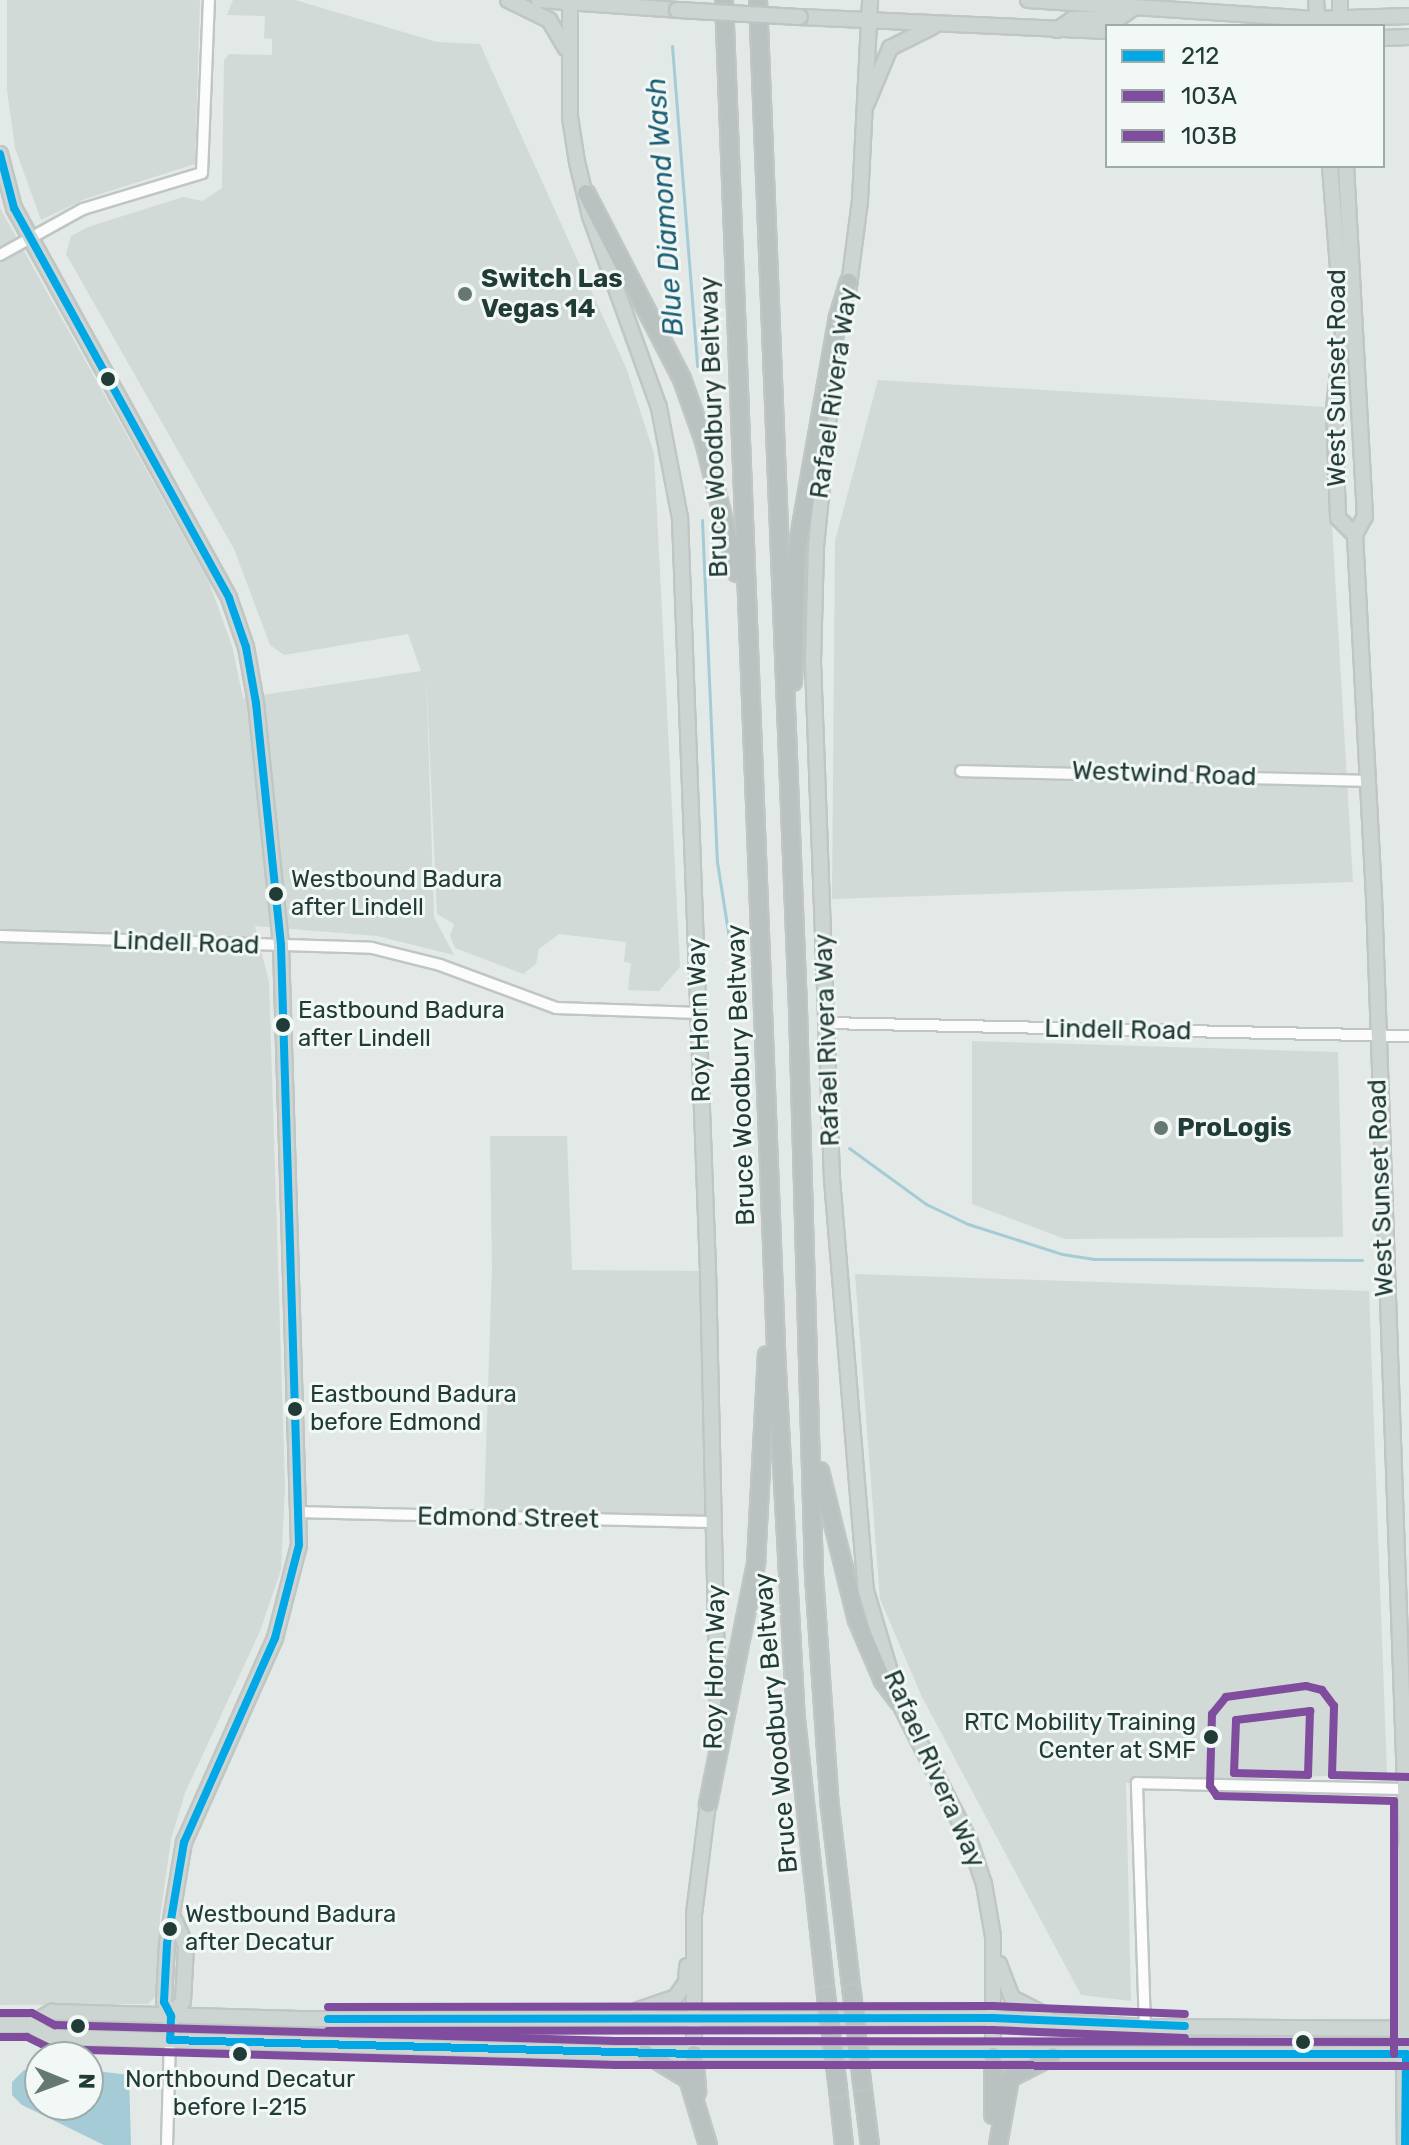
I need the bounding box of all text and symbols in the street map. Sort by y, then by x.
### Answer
legend [1105,24,1385,168]
text: 212 [1181,42,1219,70]
water label: Blue Diamond Wash [639,77,691,337]
text: 103A [1181,82,1237,110]
text: 103B [1181,122,1237,150]
place label: Switch Las Vegas 14 [481,263,623,324]
street label: West Sunset Road [1321,269,1353,487]
street label: Bruce Woodbury Beltway [693,275,735,579]
marker: Switch Las Vegas 14 [456,285,474,303]
street label: Rafael Rivera Way [804,285,864,501]
unlabelled marker [100,371,116,387]
street label: Westwind Road [1071,755,1257,793]
place label: Westbound Badura after Lindell [291,866,502,922]
marker: Westbound Badura after Lindell [268,886,284,902]
street label: Bruce Woodbury Beltway [720,923,762,1227]
street label: Lindell Road [112,925,260,961]
street label: Rafael Rivera Way [808,933,846,1147]
street label: Roy Horn Way [681,936,717,1104]
place label: Eastbound Badura after Lindell [298,997,505,1053]
street label: Lindell Road [1044,1013,1192,1047]
marker: Eastbound Badura after Lindell [275,1017,291,1033]
street label: West Sunset Road [1362,1078,1400,1298]
place label: ProLogis [1177,1112,1292,1144]
marker: ProLogis [1152,1119,1170,1137]
place label: Eastbound Badura before Edmond [310,1381,517,1437]
marker: Eastbound Badura before Edmond [287,1401,303,1417]
street label: Edmond Street [417,1501,599,1535]
street label: Bruce Woodbury Beltway [747,1571,805,1875]
street label: Roy Horn Way [698,1584,732,1750]
street label: Rafael Rivera Way [876,1665,992,1873]
place label: RTC Mobility Training Center at SMF [963,1709,1196,1765]
marker: RTC Mobility Training Center at SMF [1203,1729,1219,1745]
place label: Westbound Badura after Decatur [185,1901,396,1957]
marker: Westbound Badura after Decatur [162,1921,178,1937]
unlabelled marker [70,2018,86,2034]
unlabelled marker [1295,2034,1311,2050]
north arrow [24,2041,104,2121]
marker: Northbound Decatur before I-215 [232,2046,248,2062]
place label: Northbound Decatur before I-215 [125,2066,355,2122]
text: N [73,2073,100,2090]

